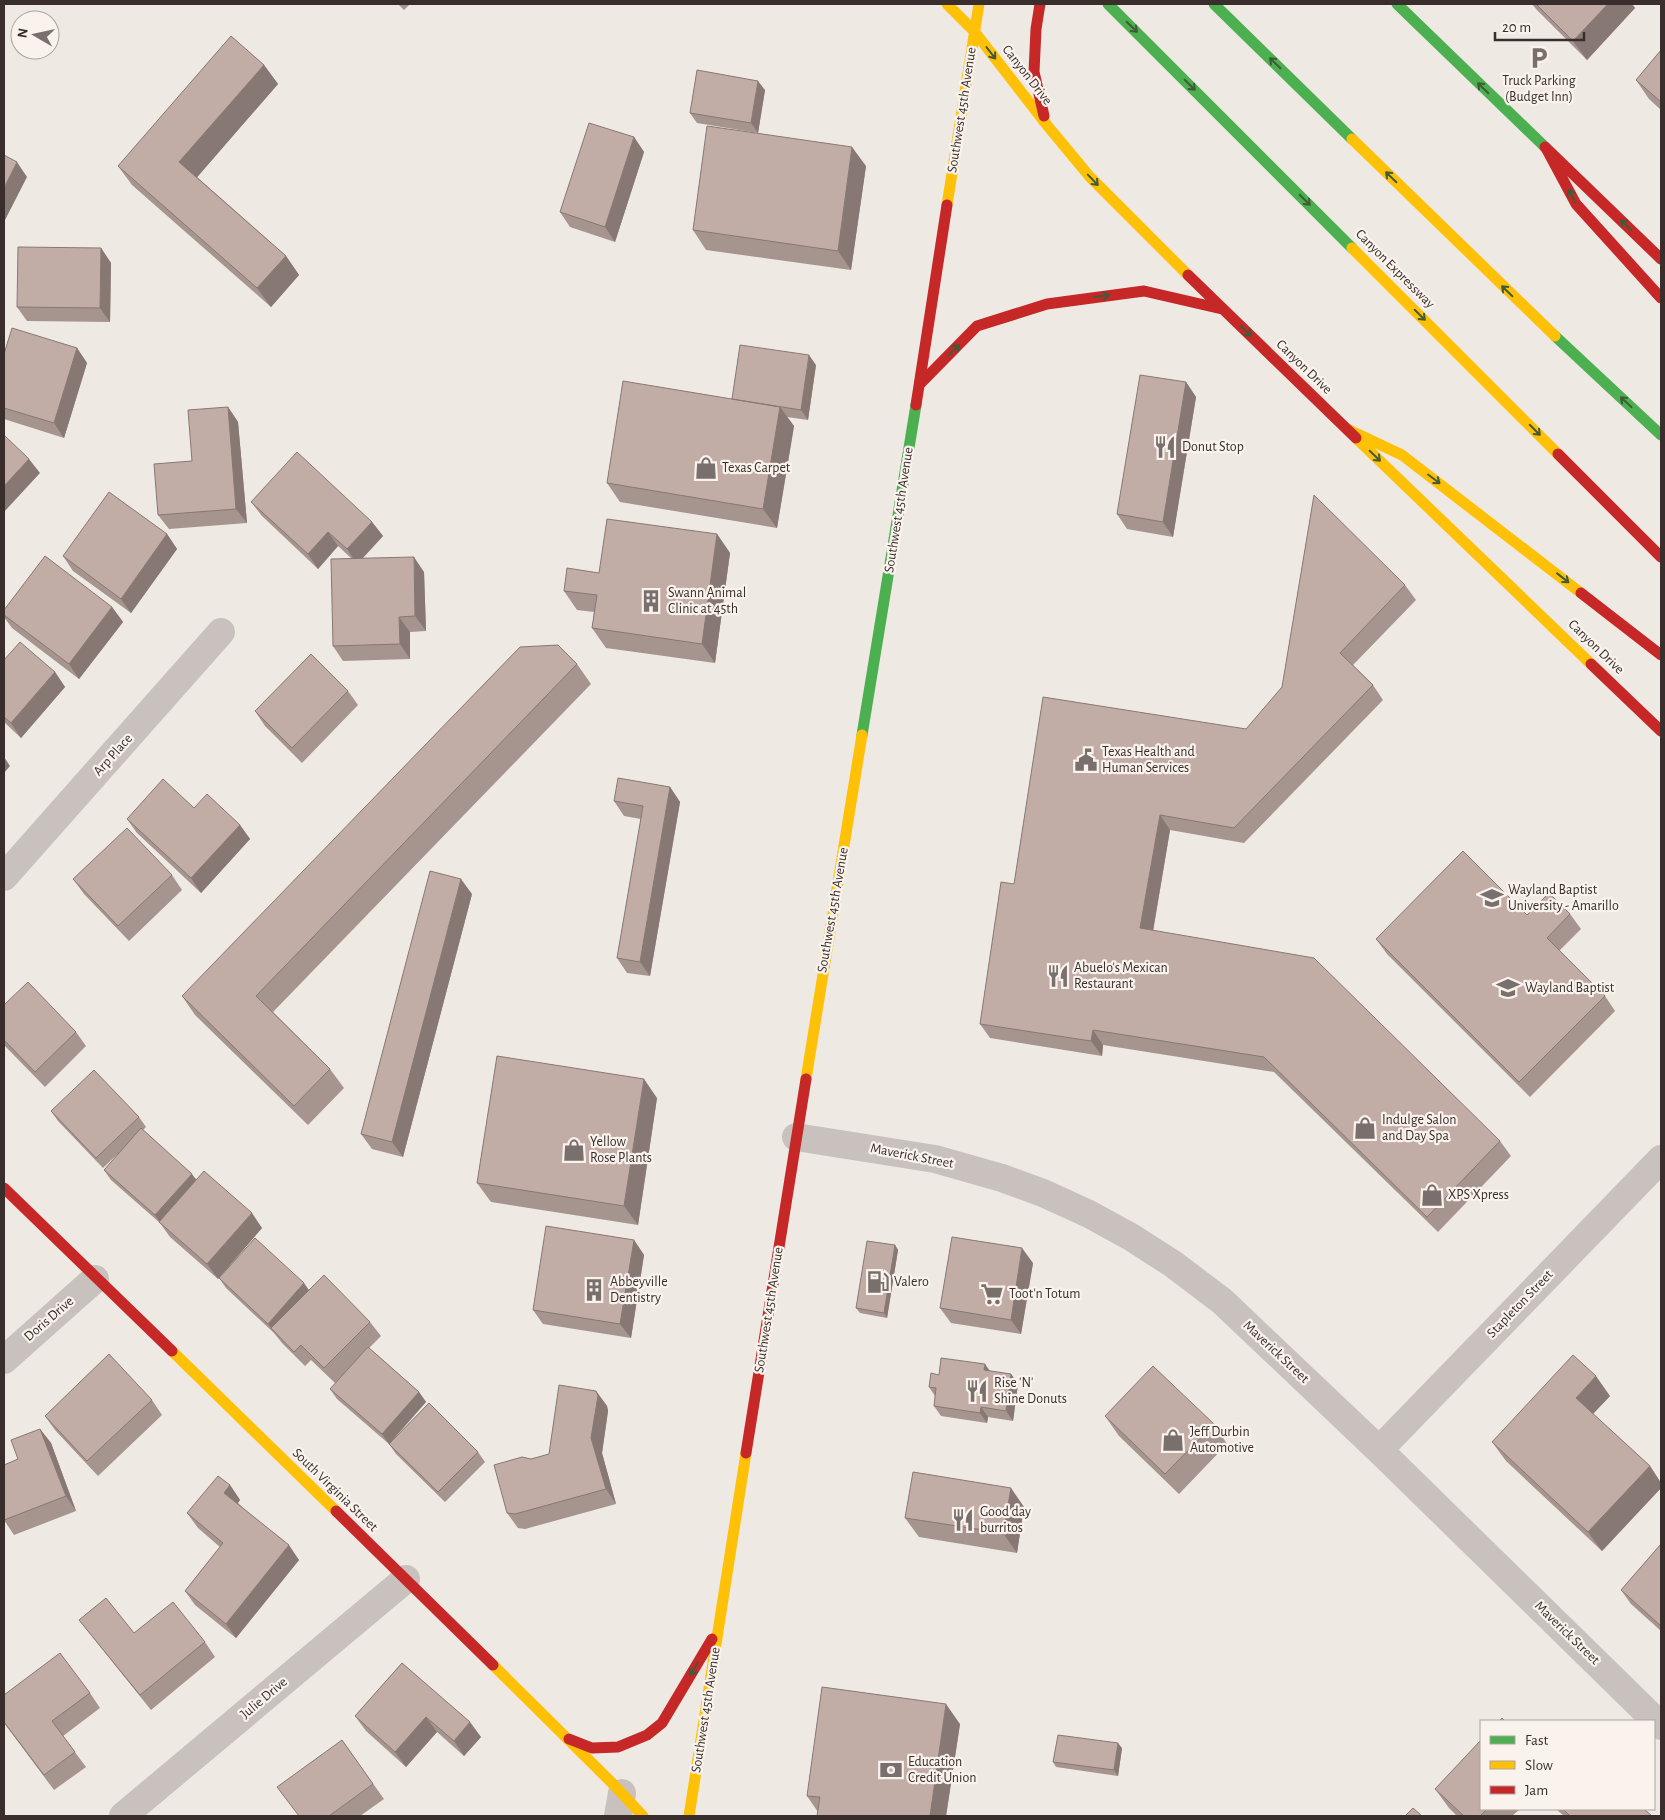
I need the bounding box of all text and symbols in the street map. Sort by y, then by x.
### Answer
north arrow [10,10,60,60]
scale bar [1495,10,1584,42]
text: 20 m [1502,20,1531,35]
one-way arrow [1125,21,1138,33]
text: N [15,27,31,39]
street label: Canyon Drive [999,42,1055,108]
parking icon: Truck Parking (Budget Inn) [1526,45,1552,71]
street label: Southwest 45th Avenue [945,46,979,174]
one-way arrow [986,46,997,59]
one-way arrow [1268,57,1281,69]
place label: Truck Parking (Budget Inn) [1502,74,1576,104]
one-way arrow [1184,79,1196,91]
one-way arrow [1477,82,1490,94]
one-way arrow [1384,171,1397,183]
one-way arrow [1087,173,1099,186]
one-way arrow [1566,189,1576,204]
one-way arrow [1299,194,1311,206]
one-way arrow [1620,219,1632,231]
street label: Canyon Expressway [1353,227,1437,311]
one-way arrow [1500,285,1513,297]
one-way arrow [1094,291,1110,301]
one-way arrow [1414,309,1426,321]
one-way arrow [1239,325,1252,337]
street label: Canyon Drive [1273,337,1335,397]
one-way arrow [947,344,960,356]
one-way arrow [1619,396,1632,407]
one-way arrow [1528,424,1541,436]
restaurant icon: Donut Stop [1152,434,1178,460]
place label: Donut Stop [1182,440,1244,454]
street label: Southwest 45th Avenue [882,446,916,574]
one-way arrow [1369,450,1382,462]
shop icon: Texas Carpet [693,455,719,481]
place label: Texas Carpet [722,461,791,475]
one-way arrow [1427,474,1440,485]
one-way arrow [1556,573,1569,584]
place label: Swann Animal Clinic at 45th [668,586,746,616]
building icon: Swann Animal Clinic at 45th [638,588,664,614]
street label: Canyon Drive [1565,617,1627,677]
street label: Arp Place [91,731,135,779]
place label: Texas Health and Human Services [1102,745,1195,775]
public building icon: Texas Health and Human Services [1073,747,1099,773]
street label: Southwest 45th Avenue [815,846,851,974]
place label: Wayland Baptist University - Amarillo [1508,883,1619,913]
school or university icon: Wayland Baptist University - Amarillo [1479,885,1505,911]
place label: Abuelo's Mexican Restaurant [1074,961,1168,991]
restaurant icon: Abuelo's Mexican Restaurant [1045,963,1071,989]
school or university icon: Wayland Baptist [1495,975,1521,1001]
place label: Wayland Baptist [1525,981,1615,995]
place label: Indulge Salon and Day Spa [1382,1113,1456,1143]
shop icon: Indulge Salon and Day Spa [1352,1115,1378,1141]
place label: Yellow Rose Plants [590,1135,652,1165]
shop icon: Yellow Rose Plants [561,1137,587,1163]
street label: Maverick Street [869,1141,955,1171]
shop icon: XPS Xpress [1419,1182,1445,1208]
place label: XPS Xpress [1448,1188,1509,1202]
street label: Southwest 45th Avenue [752,1246,786,1374]
street label: Stapleton Street [1484,1267,1556,1341]
fuel station icon: Valero [865,1269,891,1295]
place label: Abbeyville Dentistry [610,1275,668,1305]
place label: Valero [894,1275,929,1289]
building icon: Abbeyville Dentistry [581,1277,607,1303]
supermarket icon: Toot'n Totum [979,1281,1005,1307]
place label: Toot'n Totum [1009,1287,1080,1301]
street label: Doris Drive [22,1294,76,1344]
street label: Maverick Street [1240,1318,1312,1386]
place label: Rise 'N' Shine Donuts [994,1376,1067,1406]
restaurant icon: Rise 'N' Shine Donuts [964,1378,990,1404]
place label: Jeff Durbin Automotive [1190,1425,1254,1455]
shop icon: Jeff Durbin Automotive [1160,1427,1186,1453]
street label: South Virginia Street [290,1446,381,1535]
place label: Good day burritos [980,1505,1031,1535]
restaurant icon: Good day burritos [950,1507,976,1533]
street label: Maverick Street [1532,1599,1603,1668]
street label: Southwest 45th Avenue [689,1646,723,1774]
one-way arrow [689,1661,699,1675]
street label: Julie Drive [238,1675,290,1721]
legend [1480,1720,1655,1810]
text: Fast [1525,1733,1549,1748]
place label: Education Credit Union [908,1755,976,1785]
bank icon: Education Credit Union [878,1757,904,1783]
text: Slow [1525,1758,1553,1773]
text: Jam [1525,1783,1548,1798]

